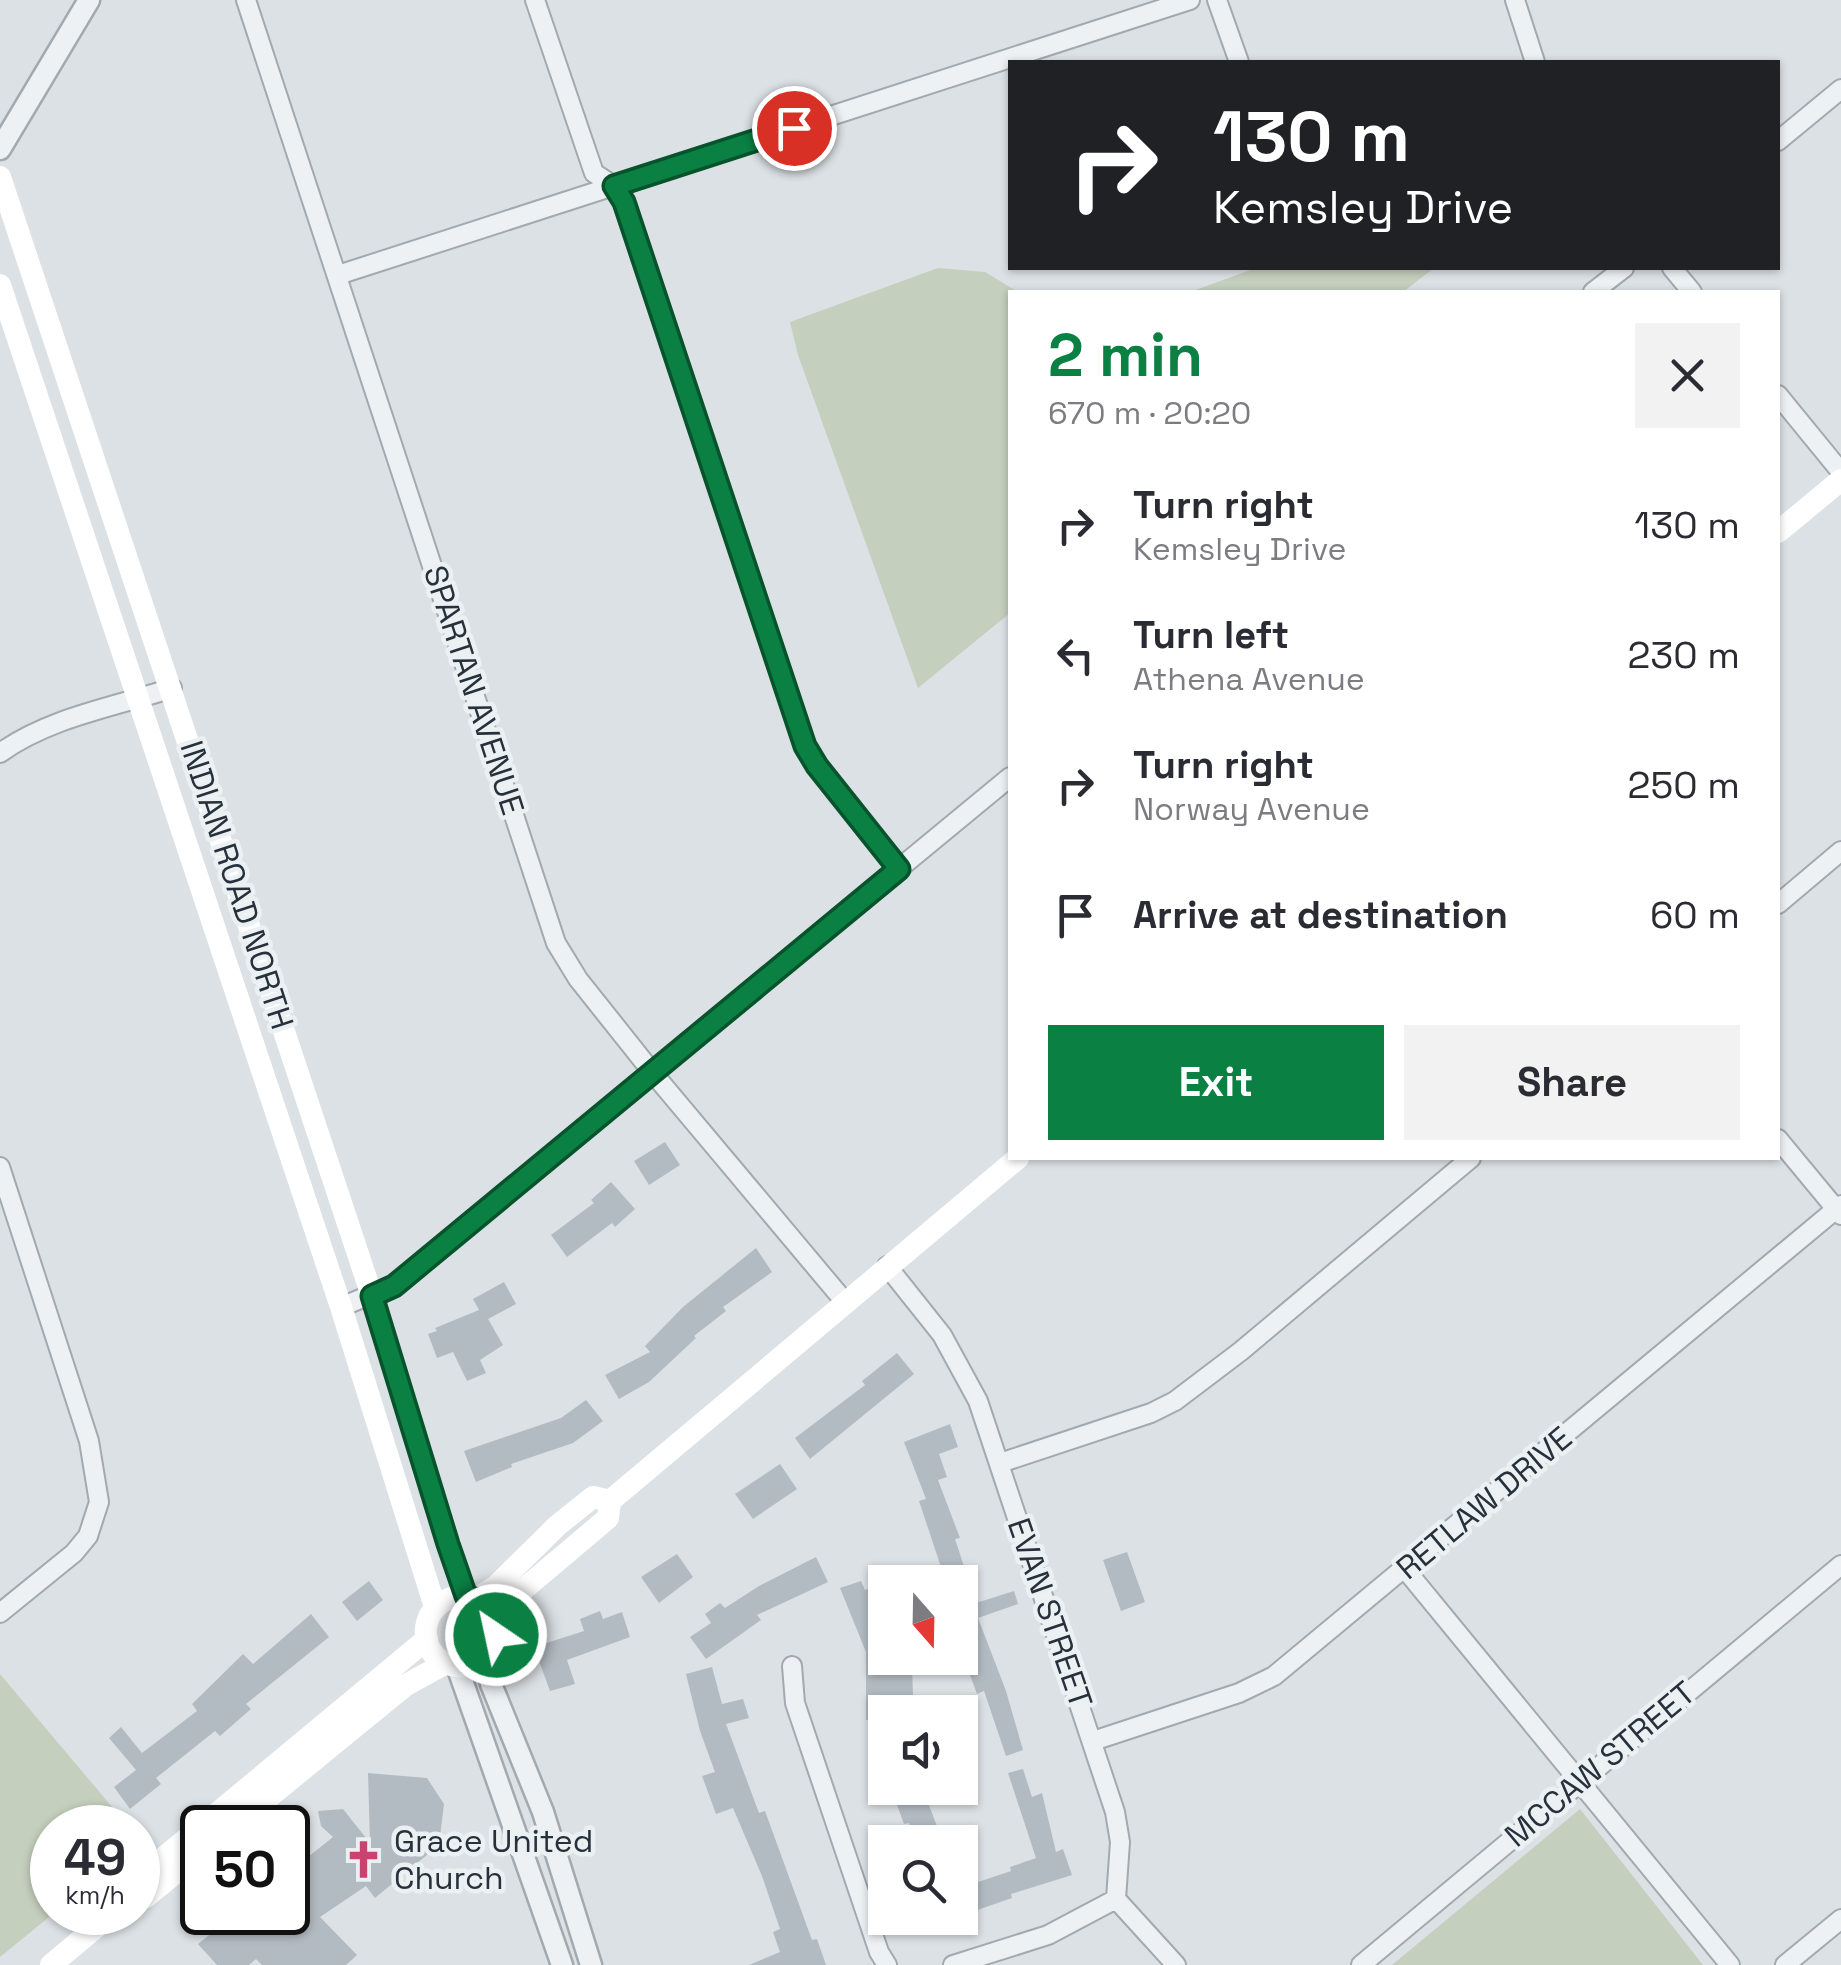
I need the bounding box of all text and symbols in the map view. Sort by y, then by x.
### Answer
pin [752,86,837,171]
text: 130 m [1213,92,1410,181]
icon: right [1048,100,1178,230]
icon: arrive [767,101,822,156]
text: Kemsley Drive [1213,179,1513,236]
text: 2 min [1048,317,1203,394]
button: close [1635,323,1740,428]
text: 670 m · 20:20 [1048,393,1251,433]
text: Turn right [1133,481,1314,529]
icon: right [1048,498,1103,553]
text: 130 m [1634,501,1740,549]
text: Kemsley Drive [1133,529,1346,569]
street label: SPARTAN AVENUE [415,560,533,820]
text: Turn left [1133,611,1289,659]
icon: left [1048,628,1103,683]
text: 230 m [1627,631,1740,679]
text: Athena Avenue [1133,659,1365,699]
street label: INDIAN ROAD NORTH [171,736,303,1034]
text: Turn right [1133,741,1314,789]
icon: right [1048,758,1103,813]
text: 250 m [1628,761,1740,809]
text: Norway Avenue [1133,789,1370,829]
icon: arrive [1048,888,1103,943]
text: Arrive at destination [1133,891,1508,939]
text: 60 m [1650,891,1740,939]
button: Exit [1048,1025,1384,1140]
button: Share [1404,1025,1740,1140]
street label: RETLAW DRIVE [1388,1418,1580,1588]
street label: EVAN STREET [999,1513,1101,1713]
north arrow [868,1565,978,1675]
map controls [868,1565,978,1935]
position arrow [444,1583,548,1687]
street label: MCCAW STREET [1497,1673,1703,1855]
button: sound [868,1695,978,1805]
speed limit sign: 50 [180,1805,310,1935]
place label: Grace United Church [394,1821,593,1898]
button: search [868,1825,978,1935]
text: 49 [64,1826,126,1890]
church icon: Grace United Church [343,1838,385,1880]
text: km/h [65,1879,125,1911]

